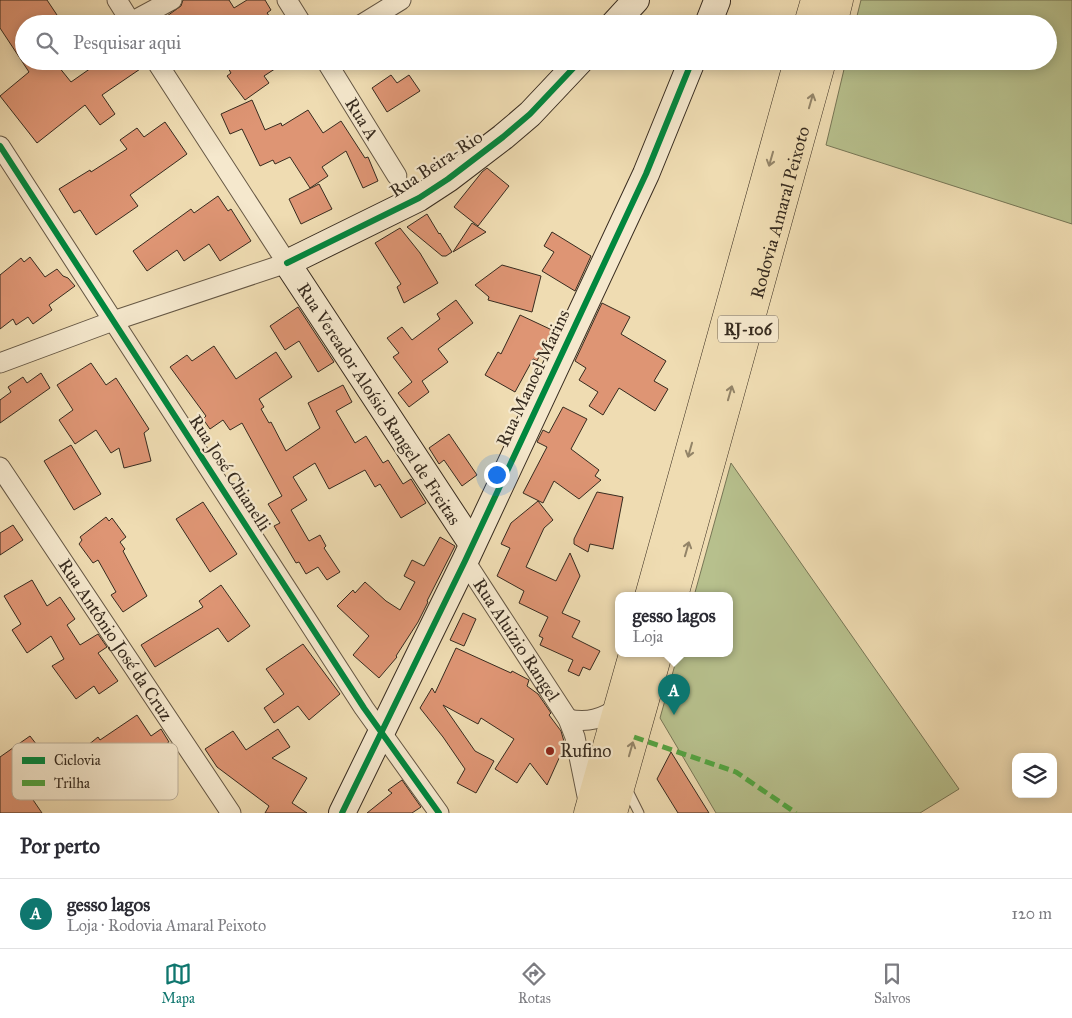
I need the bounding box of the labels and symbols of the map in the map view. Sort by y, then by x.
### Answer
street label: Rua A [340,94,383,144]
one-way arrow [807,94,817,110]
street label: Rodovia Amaral Peixoto [746,124,814,301]
street label: Rua Beira-Rio [385,126,487,202]
one-way arrow [765,150,775,166]
street label: Rua Vereador Aloísio Rangel de Freitas [292,279,466,530]
street label: Rua Manoel Marins [492,306,574,450]
road number: RJ-106 [718,316,778,342]
one-way arrow [726,385,736,401]
street label: Rua José Chianelli [183,411,276,536]
one-way arrow [684,442,694,458]
your location [484,462,510,488]
one-way arrow [682,542,692,558]
street label: Rua Antônio José da Cruz [53,555,178,725]
street label: Rua Aluizio Rangel [468,574,564,705]
pin: A [658,674,690,715]
place label: Rufino [560,740,611,762]
one-way arrow [627,742,636,758]
legend [12,743,178,800]
marker: Rufino [544,745,556,757]
text: Ciclovia [54,752,101,769]
text: Trilha [54,775,90,792]

